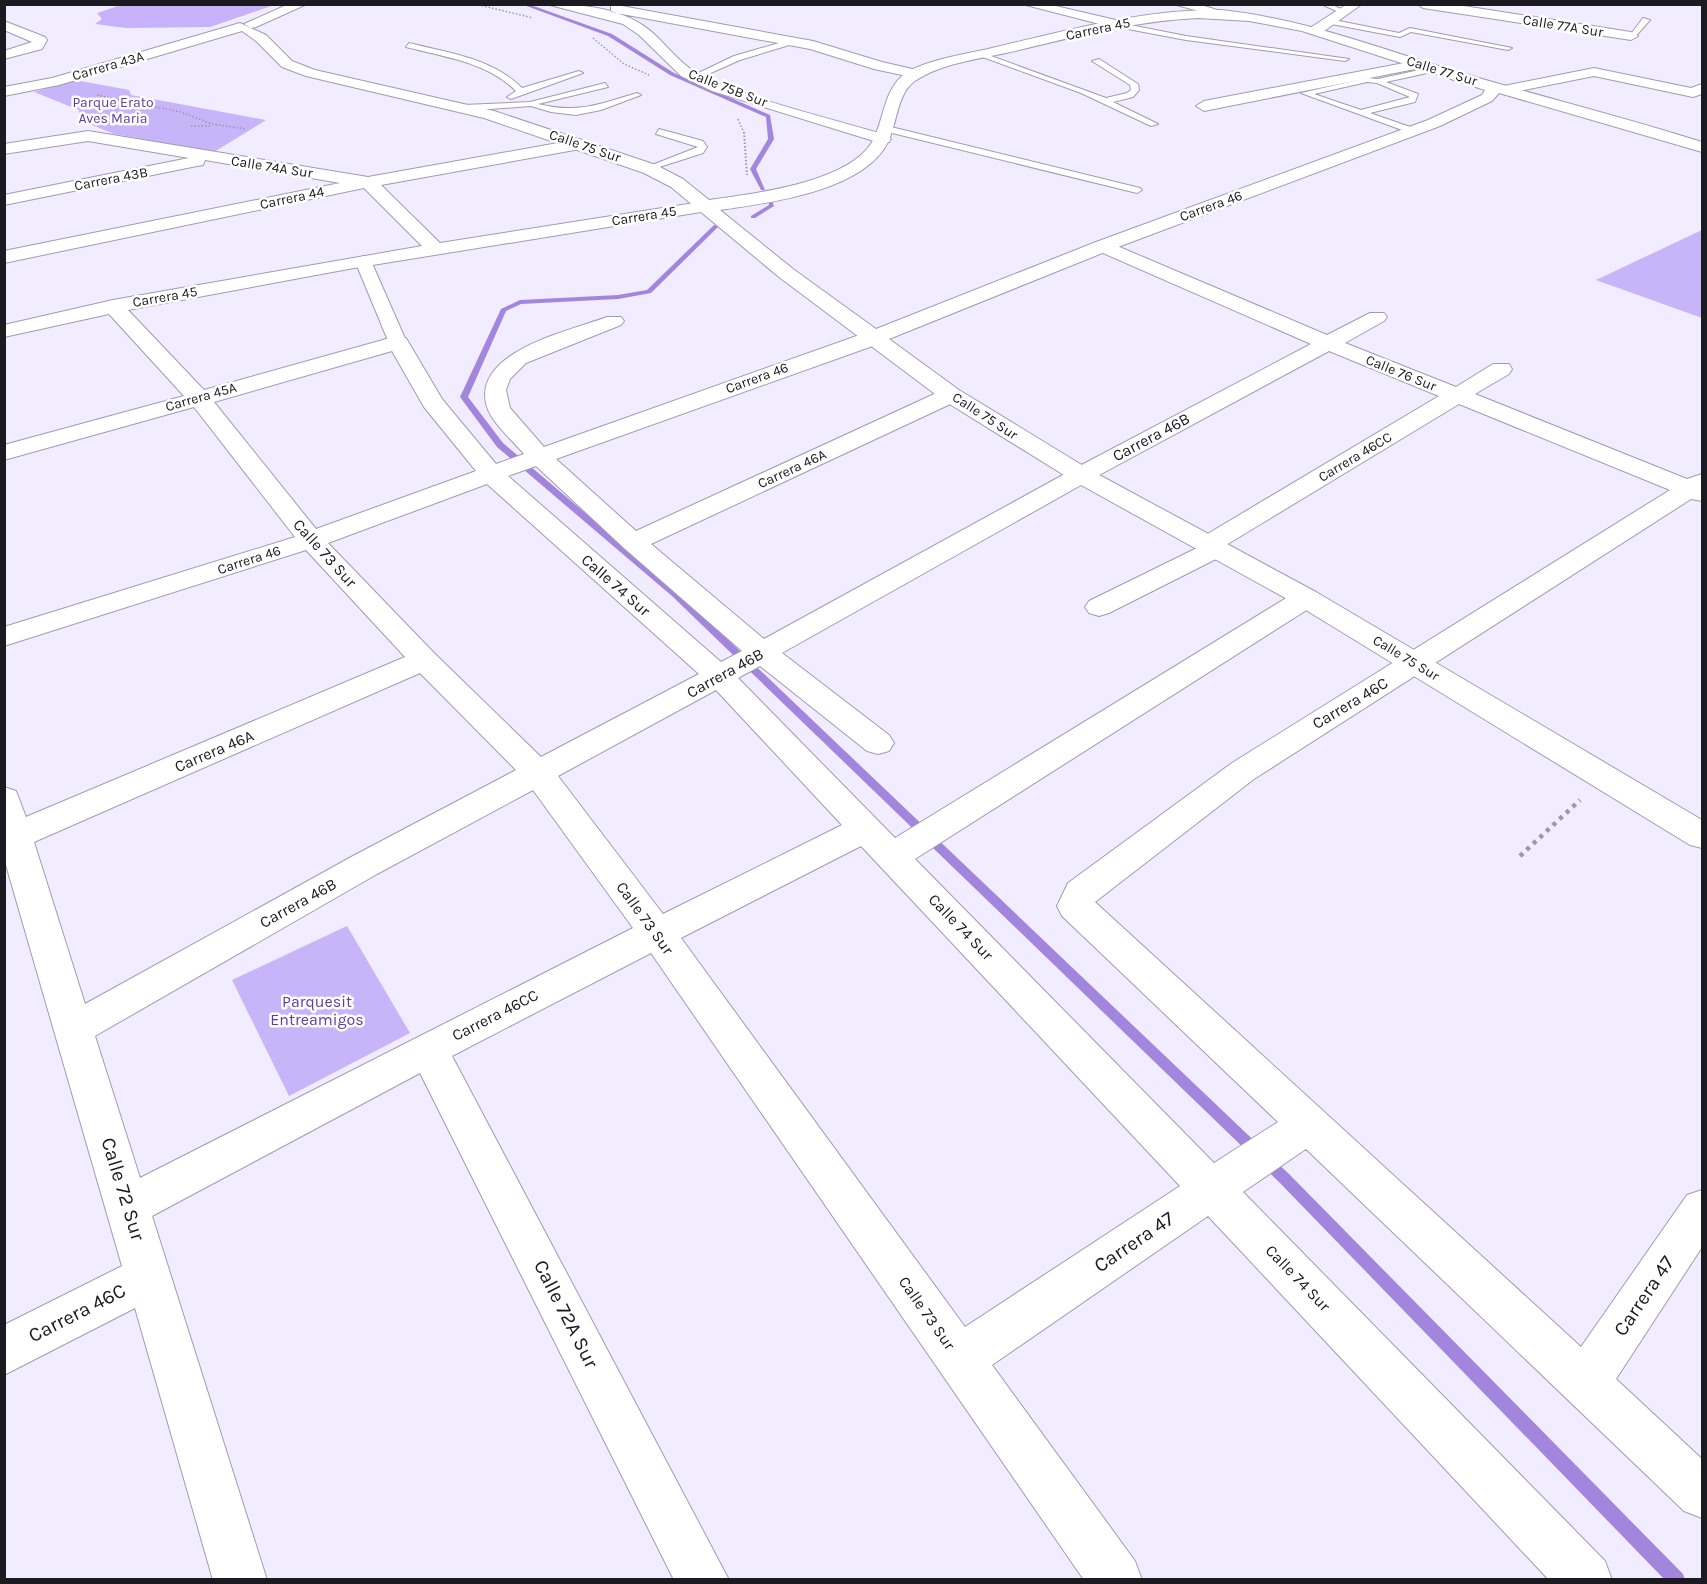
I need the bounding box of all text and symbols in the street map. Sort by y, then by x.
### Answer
street label: Calle 77A Sur [1522,11,1605,41]
street label: Carrera 45 [1064,14,1132,44]
street label: Carrera 43A [70,48,146,84]
street label: Calle 77 Sur [1405,52,1480,90]
street label: Calle 75B Sur [686,65,771,111]
park label: Parque Erato Aves Maria [72,94,154,127]
street label: Calle 75 Sur [547,126,624,166]
street label: Calle 74A Sur [230,152,315,182]
street label: Carrera 43B [73,164,149,194]
street label: Carrera 44 [258,183,326,213]
street label: Carrera 46 [1177,187,1245,225]
street label: Carrera 45 [610,202,678,230]
street label: Carrera 45 [131,283,199,311]
street label: Calle 76 Sur [1363,351,1440,395]
street label: Carrera 46 [723,359,791,397]
street label: Carrera 45A [163,379,239,415]
street label: Calle 75 Sur [949,389,1022,444]
street label: Carrera 46B [1109,409,1193,465]
street label: Carrera 46CC [1315,428,1395,486]
street label: Carrera 46A [755,446,829,492]
street label: Calle 73 Sur [289,515,361,591]
street label: Carrera 46 [215,542,283,578]
street label: Calle 74 Sur [578,550,654,620]
street label: Calle 75 Sur [1370,632,1443,685]
street label: Carrera 46B [683,644,767,702]
street label: Carrera 46C [1309,673,1391,733]
street label: Carrera 46A [172,726,256,776]
street label: Carrera 46B [256,874,340,932]
street label: Calle 73 Sur [612,878,678,958]
street label: Calle 74 Sur [925,890,998,964]
street label: Carrera 46CC [449,985,542,1045]
park label: Parquesit Entreamigos [270,992,364,1029]
street label: Calle 72 Sur [96,1135,150,1244]
street label: Carrera 47 [1090,1207,1179,1277]
street label: Calle 74 Sur [1262,1241,1335,1315]
street label: Carrera 47 [1609,1251,1679,1340]
street label: Calle 72A Sur [529,1256,603,1373]
street label: Calle 73 Sur [895,1273,959,1354]
street label: Carrera 46C [25,1279,129,1347]

